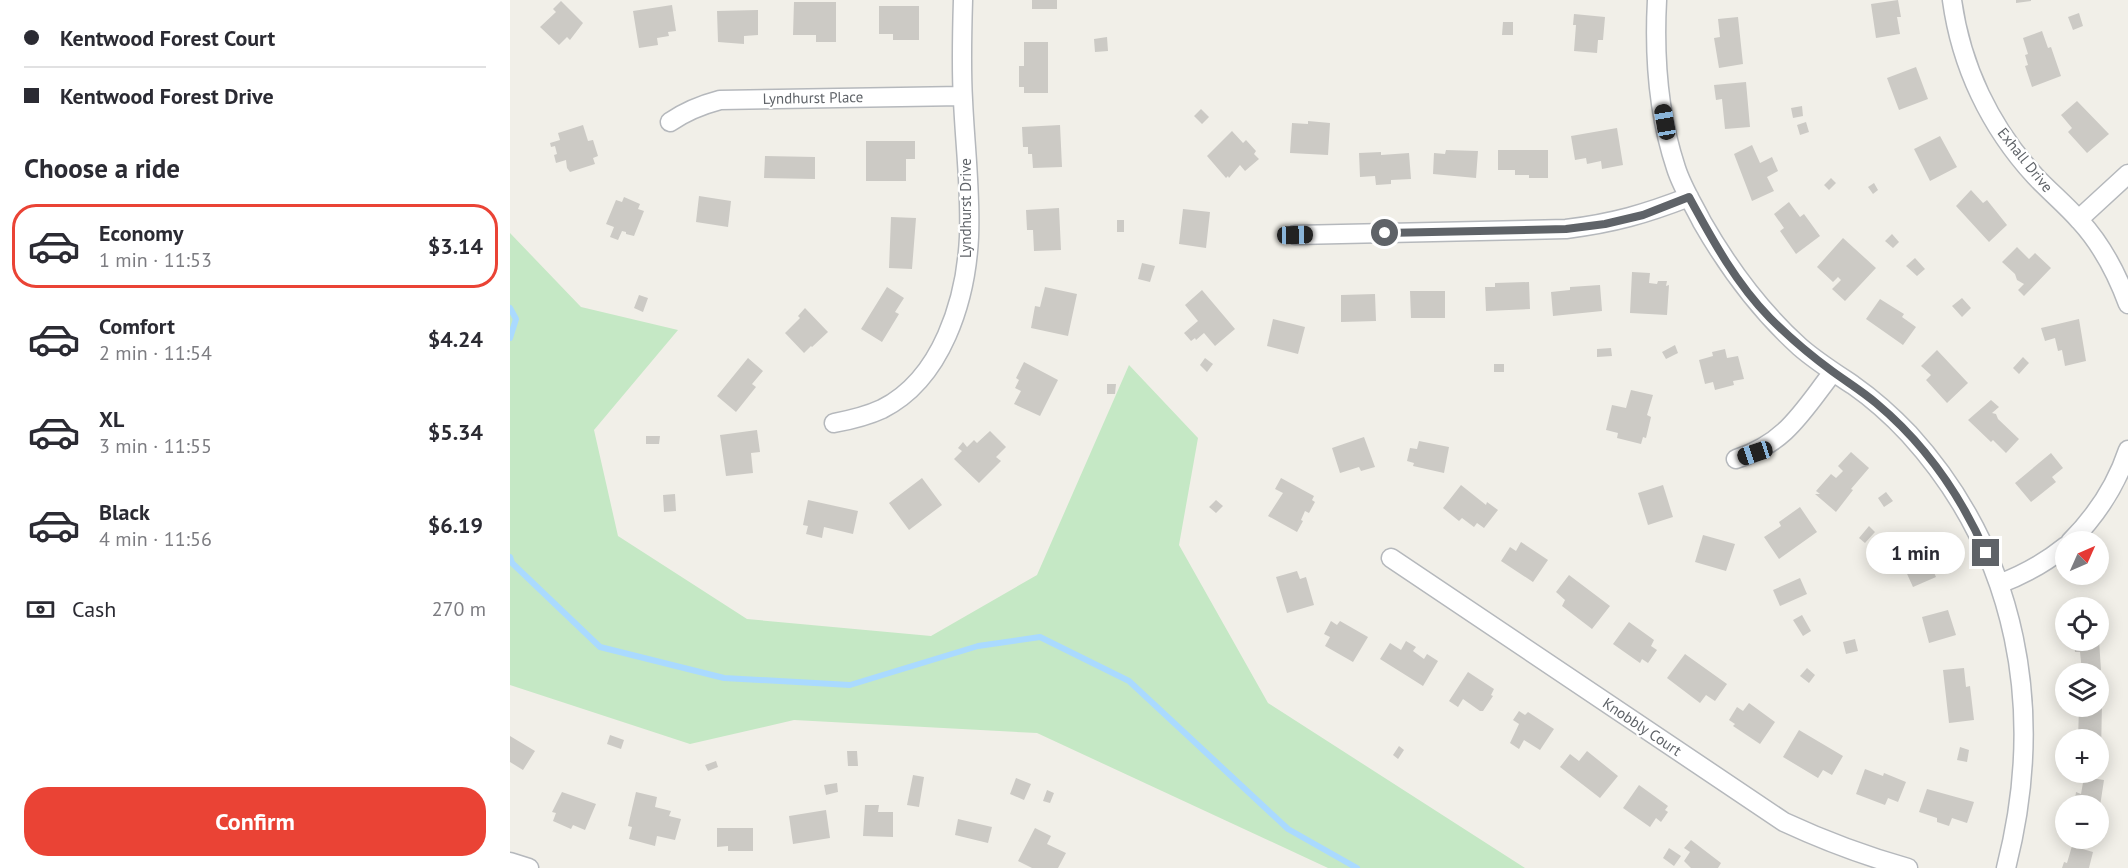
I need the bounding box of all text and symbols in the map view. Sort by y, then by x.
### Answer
text: Kentwood Forest Court [60,24,275,52]
text: Kentwood Forest Drive [60,82,274,110]
street label: Lyndhurst Place [763,87,863,108]
car [1653,103,1677,141]
street label: Exhall Drive [1994,123,2057,196]
text: Choose a ride [24,151,180,185]
street label: Lyndhurst Drive [956,158,975,258]
icon: car [27,219,81,273]
text: Economy [99,219,183,247]
route start [1371,219,1398,246]
car [1277,226,1313,244]
text: $3.14 [428,232,483,260]
text: 1 min · 11:53 [99,247,212,273]
icon: car [27,312,81,366]
text: Comfort [99,312,175,340]
text: $4.24 [428,325,483,353]
text: 2 min · 11:54 [99,340,212,366]
icon: car [27,405,81,459]
text: XL [99,405,124,433]
text: $5.34 [428,418,483,446]
text: 3 min · 11:55 [99,433,212,459]
car [1735,439,1775,467]
icon: car [27,498,81,552]
text: Black [99,498,150,526]
text: $6.19 [428,511,483,539]
text: 4 min · 11:56 [99,526,212,552]
north arrow [2055,531,2109,585]
map controls [2055,531,2109,849]
callout: 1 min [1866,532,1965,574]
route end [1972,539,1999,566]
text: 1 min [1891,540,1940,566]
icon: cash [24,593,57,626]
text: Cash [72,595,116,623]
text: 270 m [432,596,486,622]
button: locate [2055,597,2109,651]
button: layers [2055,663,2109,717]
street label: Knobbly Court [1599,693,1685,760]
button: + [2055,729,2109,783]
button: Confirm [24,787,486,856]
button: − [2055,795,2109,849]

